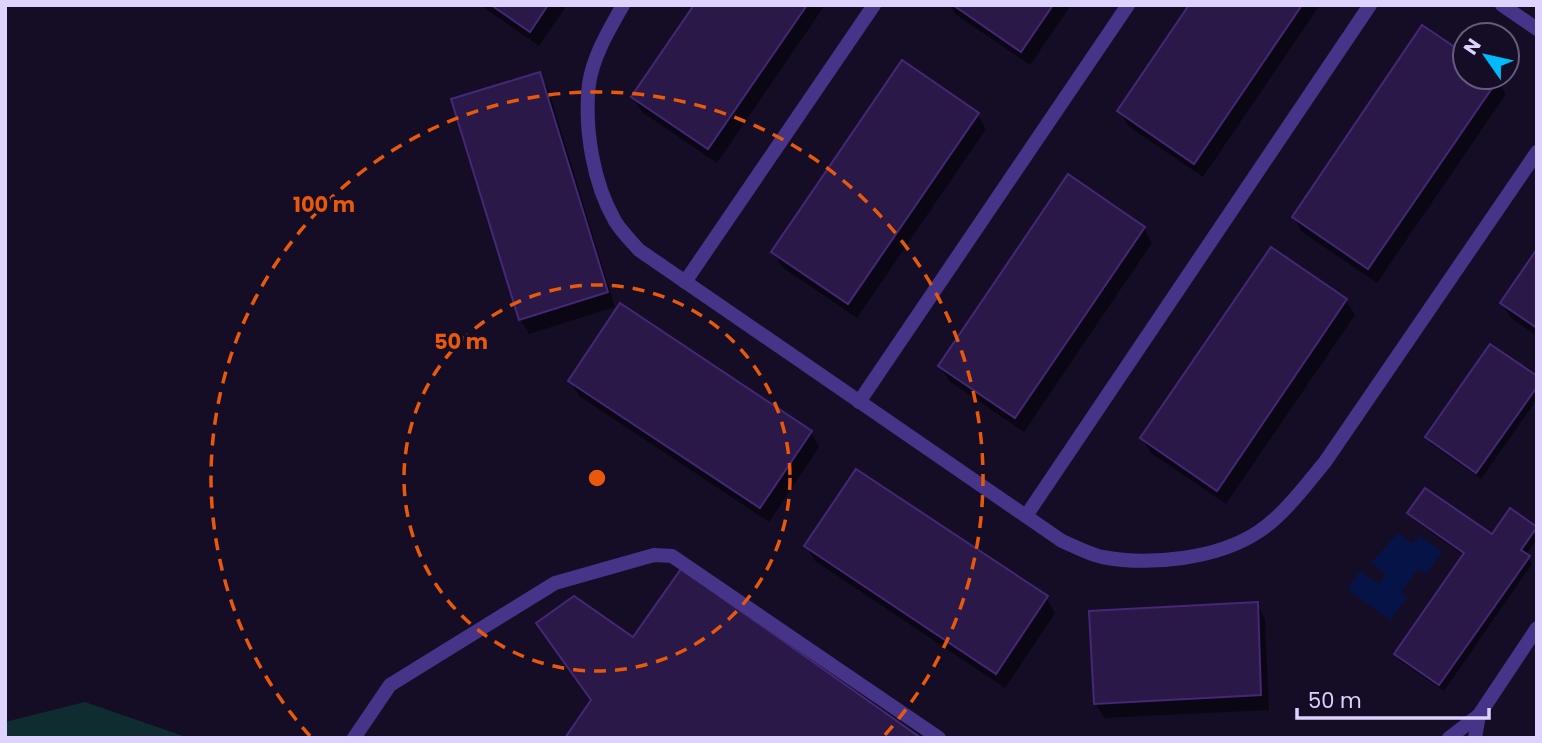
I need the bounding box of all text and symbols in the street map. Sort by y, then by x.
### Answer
north arrow [1451,21,1521,91]
text: N [1457,33,1488,60]
text: 100 m [293,190,355,219]
text: 50 m [434,327,488,356]
centre of rings [585,466,609,490]
scale bar [1297,676,1490,720]
text: 50 m [1308,686,1362,715]

